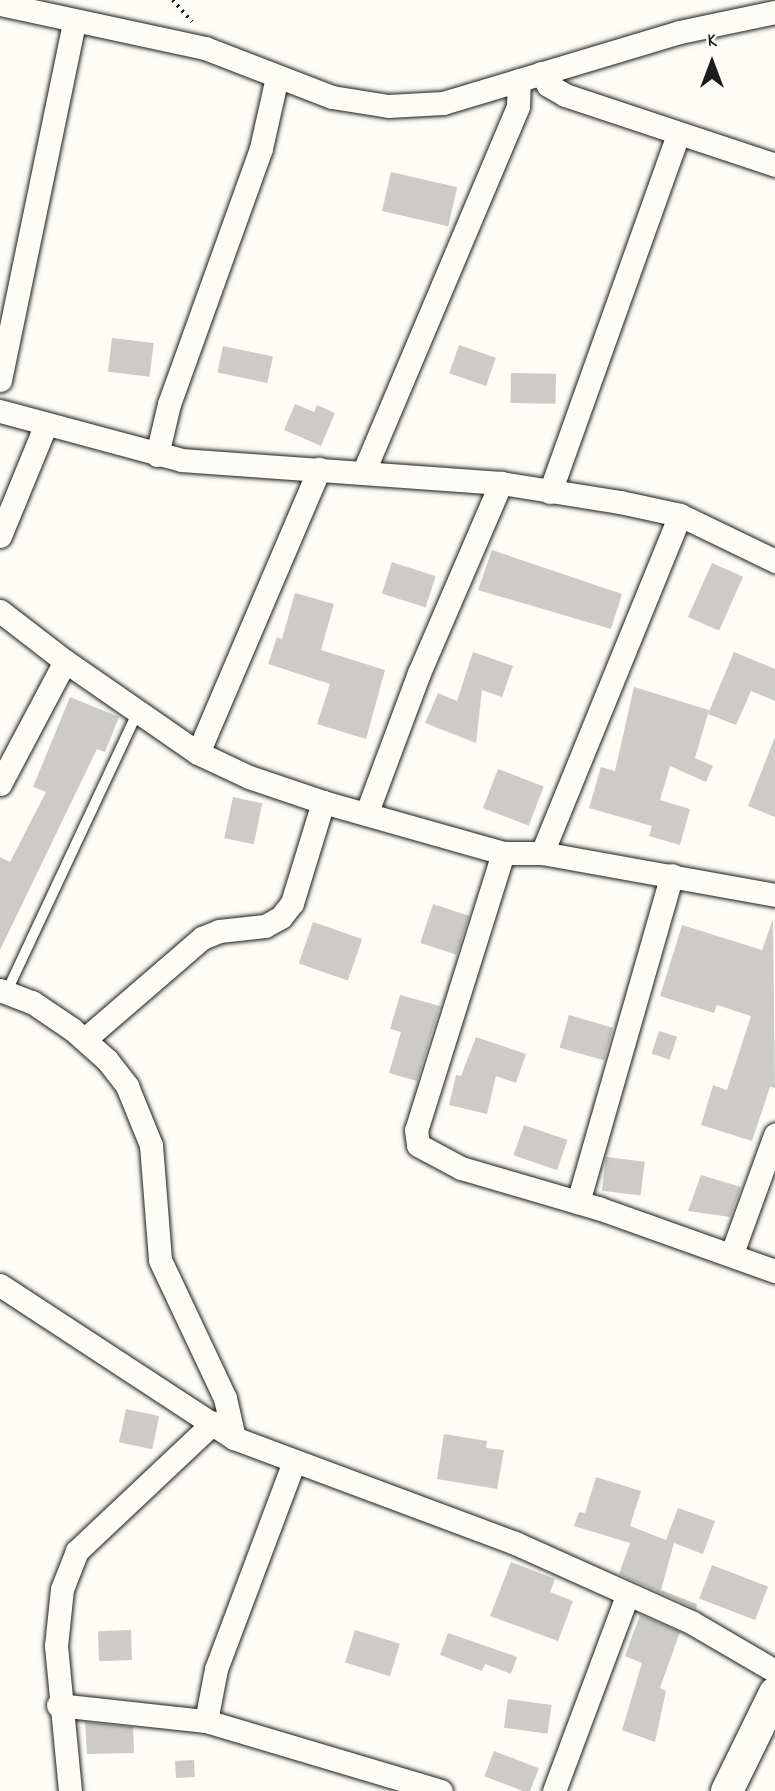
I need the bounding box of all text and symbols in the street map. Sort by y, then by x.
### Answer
north arrow [677,28,747,98]
text: K [707,28,717,55]

